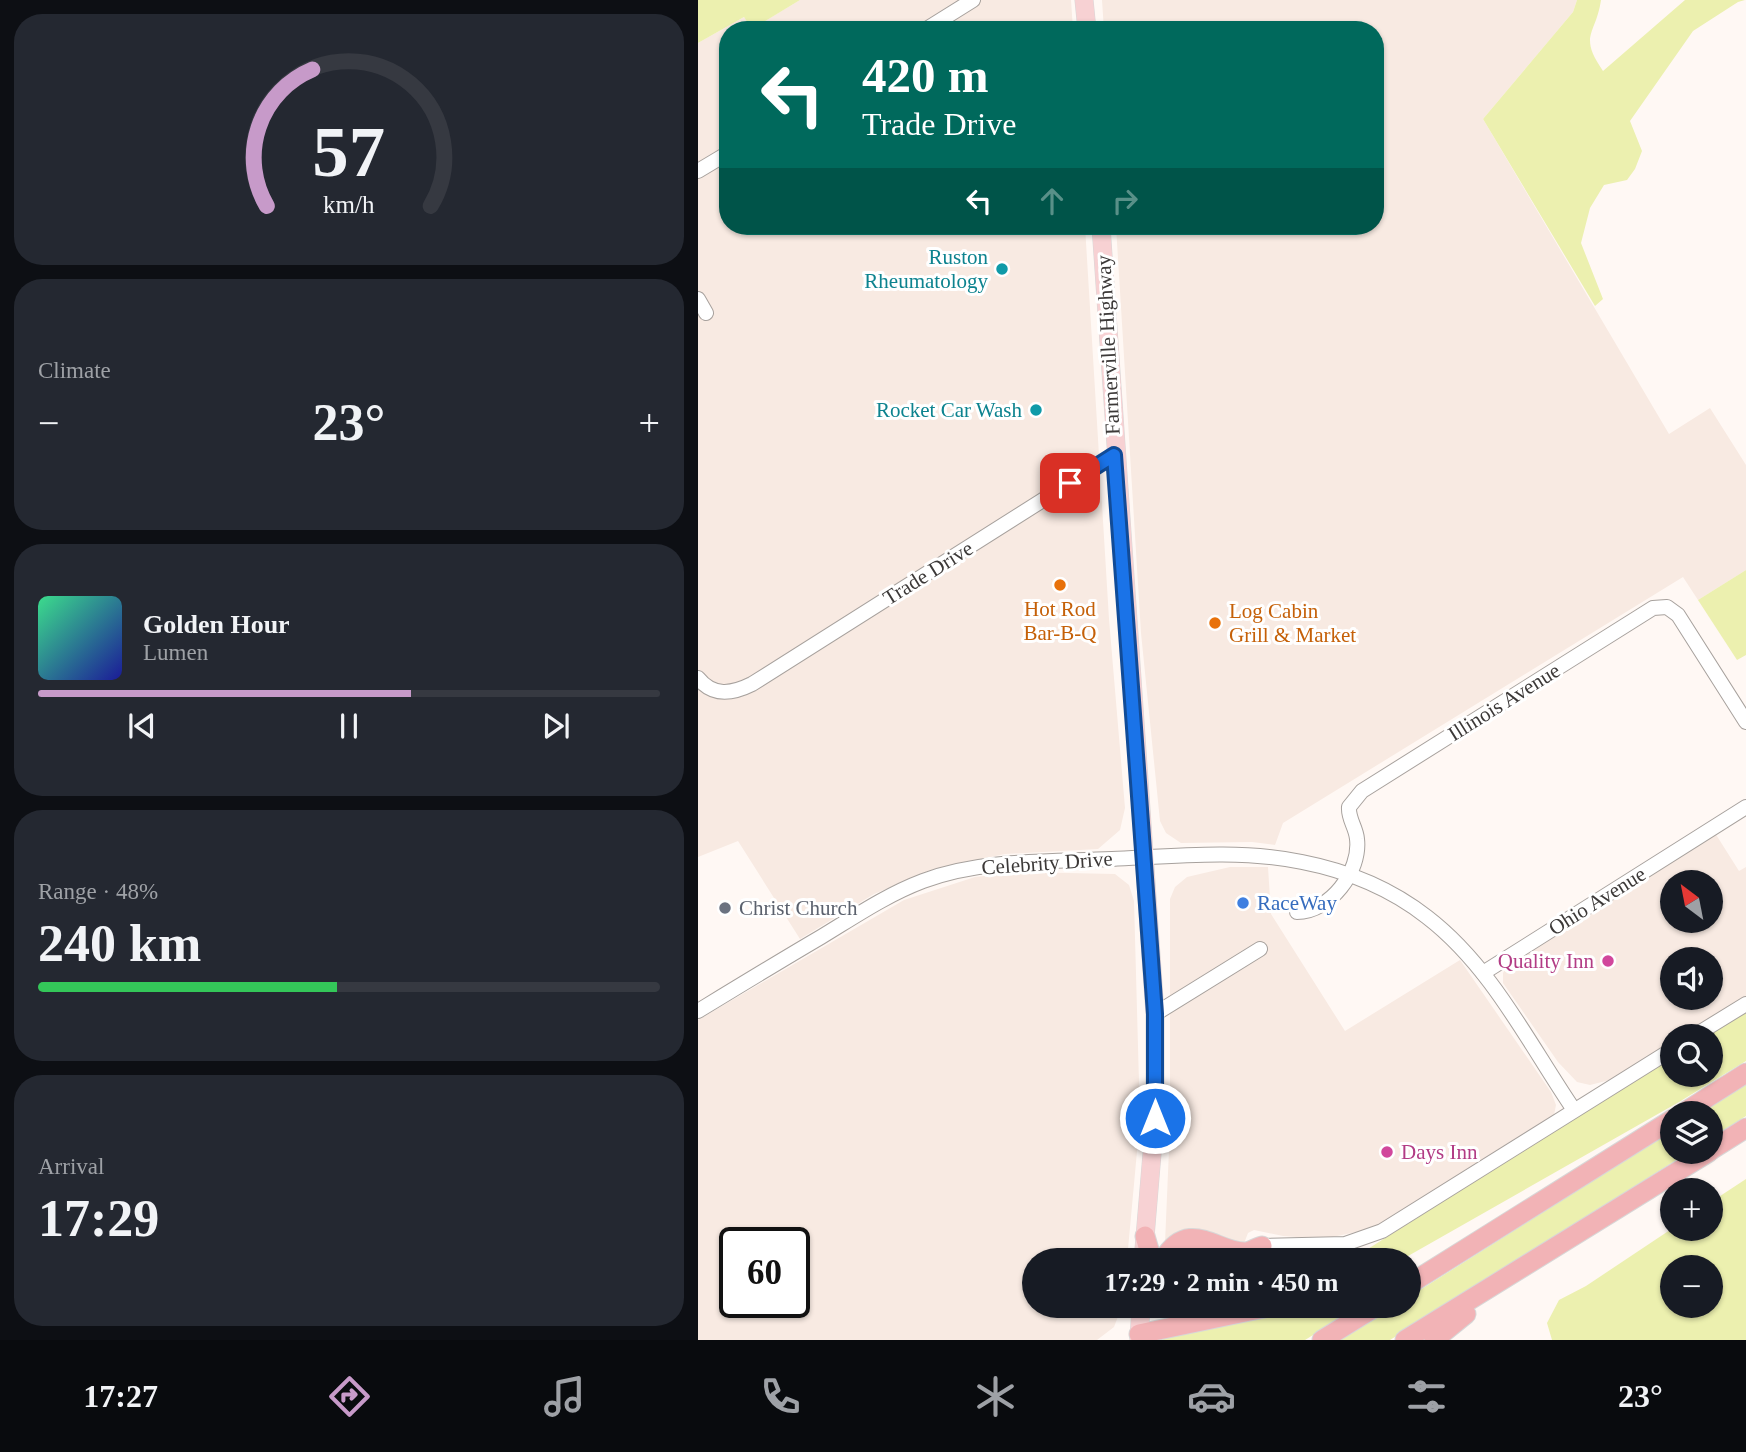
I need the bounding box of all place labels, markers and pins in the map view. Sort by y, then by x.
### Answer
place label: Ruston Rheumatology [864,245,988,293]
marker: Ruston Rheumatology [994,261,1010,277]
place label: Rocket Car Wash [876,398,1022,422]
marker: Rocket Car Wash [1028,402,1044,418]
pin [1040,453,1100,513]
marker: Hot Rod Bar-B-Q [1052,577,1068,593]
place label: Hot Rod Bar-B-Q [1023,597,1097,645]
place label: Log Cabin Grill & Market [1229,599,1356,647]
marker: Log Cabin Grill & Market [1207,615,1223,631]
place label: RaceWay [1257,891,1337,915]
marker: RaceWay [1235,895,1251,911]
place label: Christ Church [739,896,858,920]
marker: Christ Church [717,900,733,916]
place label: Quality Inn [1498,949,1594,973]
marker: Quality Inn [1600,953,1616,969]
place label: Days Inn [1401,1140,1478,1164]
marker: Days Inn [1379,1144,1395,1160]

